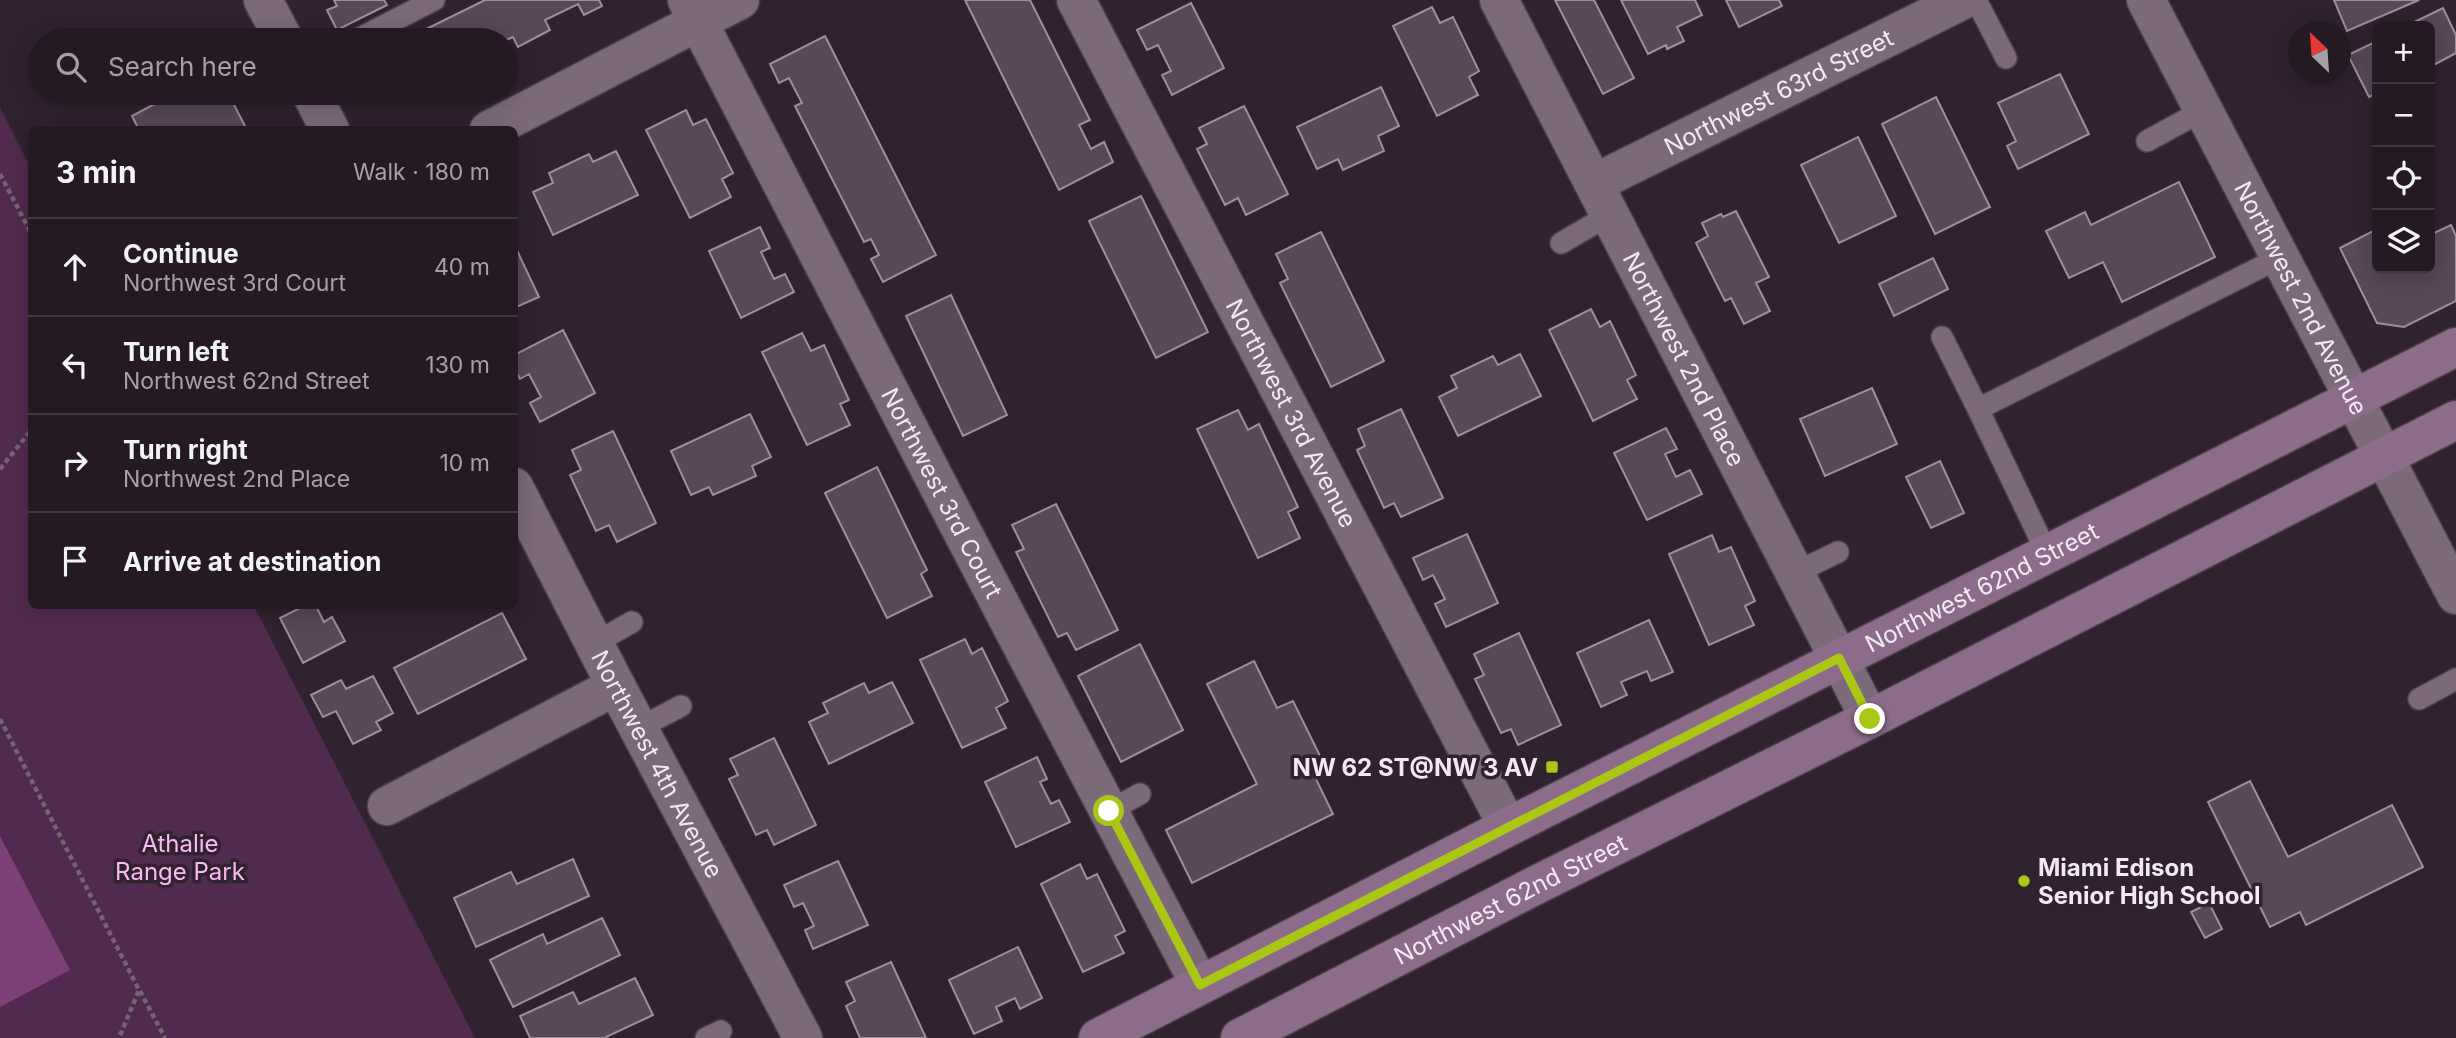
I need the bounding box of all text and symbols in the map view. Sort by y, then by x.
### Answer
north arrow [2288,21,2351,84]
map controls [2372,21,2435,273]
button: + [2372,21,2435,84]
street label: Northwest 63rd Street [1659,23,1898,161]
search box [28,28,518,105]
icon: search [52,48,90,86]
text: Search here [108,51,257,82]
button: − [2372,84,2435,147]
button: locate [2372,147,2435,210]
text: 3 min [56,154,137,190]
text: Walk · 180 m [353,158,490,186]
street label: Northwest 2nd Avenue [2229,176,2374,420]
button: layers [2372,210,2435,273]
text: Continue [123,238,239,269]
street label: Northwest 2nd Place [1617,247,1751,471]
icon: ahead [56,248,94,286]
text: 40 m [434,253,490,281]
text: Northwest 3rd Court [123,269,346,297]
street label: Northwest 3rd Avenue [1220,294,1363,532]
text: Turn left [123,336,229,367]
icon: left [56,346,94,384]
text: 130 m [425,351,490,379]
text: Northwest 62nd Street [123,367,370,395]
street label: Northwest 3rd Court [876,383,1009,603]
text: Turn right [123,434,248,465]
icon: right [56,444,94,482]
text: 10 m [440,449,490,477]
text: Northwest 2nd Place [123,465,350,493]
street label: Northwest 62nd Street [1860,516,2103,658]
icon: arrive [56,542,94,580]
text: Arrive at destination [123,546,382,577]
street label: Northwest 4th Avenue [586,645,730,883]
route end [1854,703,1885,734]
place label: NW 62 ST@NW 3 AV [1293,753,1538,782]
marker: NW 62 ST@NW 3 AV [1544,759,1560,775]
route start [1093,795,1124,826]
street label: Northwest 62nd Street [1389,828,1632,970]
park label: Athalie Range Park [115,829,245,886]
place label: Miami Edison Senior High School [2038,853,2261,910]
marker: Miami Edison Senior High School [2016,873,2032,889]

